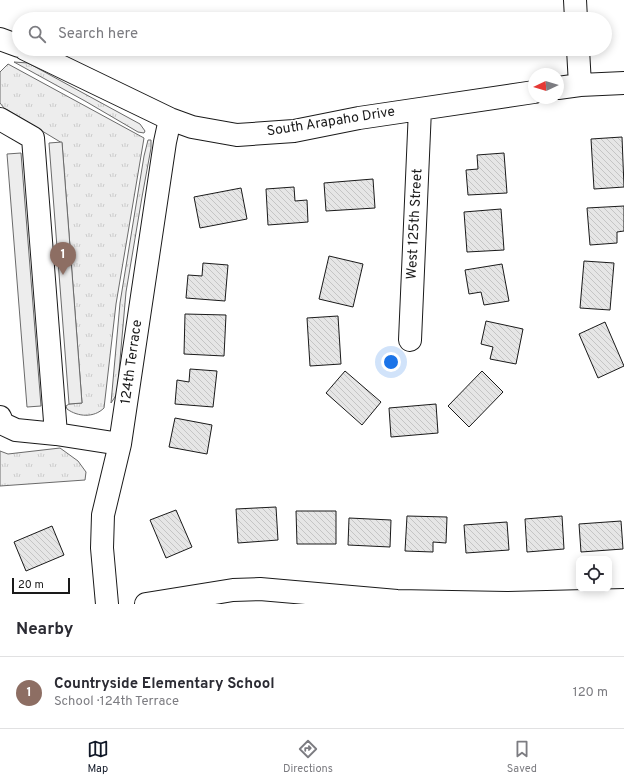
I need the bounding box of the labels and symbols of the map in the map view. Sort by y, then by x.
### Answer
north arrow [528,68,564,104]
street label: South Arapaho Drive [266,103,396,141]
street label: West 125th Street [404,168,426,280]
pin: 1 [50,242,76,275]
street label: 124th Terrace [118,319,146,405]
your location [381,352,401,372]
scale bar [12,576,70,595]

